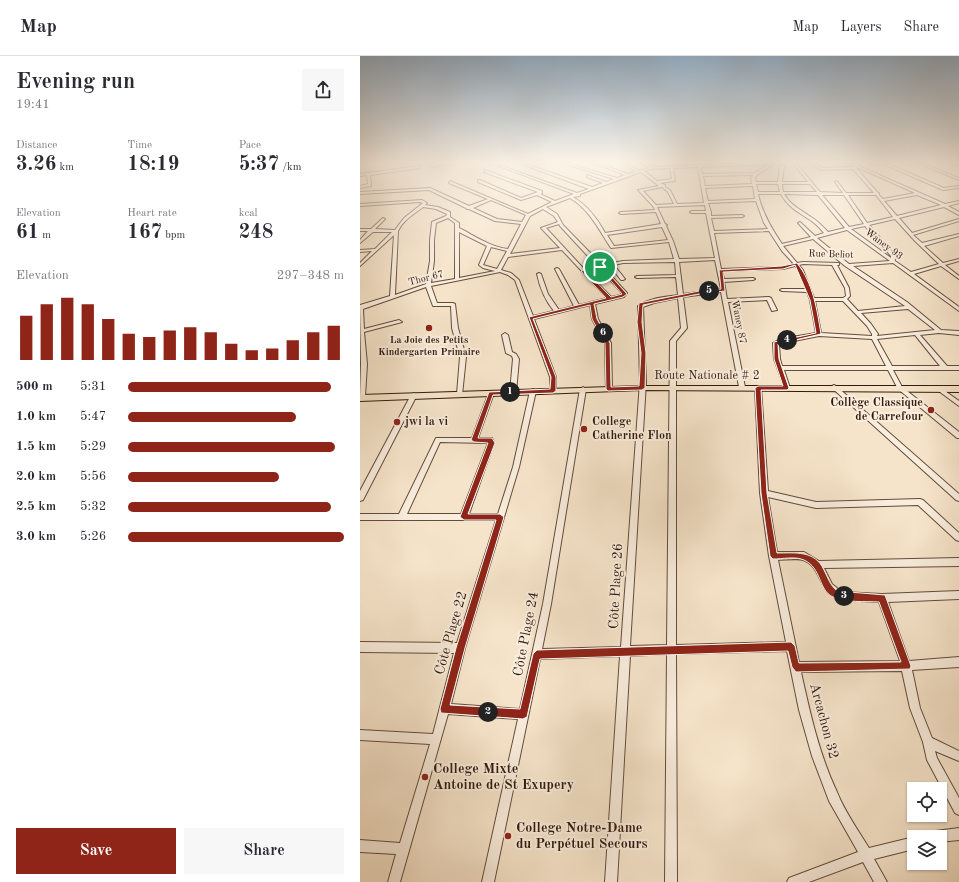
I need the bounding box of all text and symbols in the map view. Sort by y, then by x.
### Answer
text: Map [20,18,57,37]
text: Map [793,20,819,34]
text: Layers [841,20,882,34]
text: Share [904,20,939,34]
button: share [302,69,344,111]
text: Evening run [16,71,135,93]
text: 19:41 [16,98,50,111]
text: Distance [16,140,57,151]
text: Time [127,140,152,151]
text: Pace [239,140,261,151]
text: 3.26 [16,155,56,175]
text: 18:19 [127,155,179,175]
text: 5:37 [239,155,279,175]
text: km [56,162,74,173]
text: /km [279,162,302,173]
text: Elevation [16,208,61,219]
text: Heart rate [127,208,177,219]
text: kcal [239,208,258,219]
text: 61 [16,223,39,243]
text: 167 [127,223,162,243]
text: 248 [239,223,273,243]
street label: Waney 93 [863,227,905,261]
text: m [39,230,51,241]
text: bpm [162,230,185,241]
street label: Rue Beliot [808,248,854,260]
pin [583,250,617,284]
icon: arrive [589,256,611,278]
text: Elevation [16,269,69,282]
text: 297–348 m [277,269,344,282]
street label: Thor 67 [407,269,445,287]
pin: 5 [699,281,719,301]
text: 5 [706,285,712,296]
street label: Waney 87 [730,299,748,345]
marker: La Joie des Petits Kindergarten Primaire [424,323,434,333]
pin: 6 [593,323,613,343]
text: 6 [600,327,606,338]
pin: 4 [777,330,797,350]
text: 4 [784,334,790,345]
place label: La Joie des Petits Kindergarten Primaire [378,335,480,357]
street label: Route Nationale # 2 [654,370,760,382]
text: 500 m [16,380,53,393]
text: 5:31 [80,380,106,393]
pin: 1 [500,382,520,402]
text: 1 [507,386,513,397]
place label: Collège Classique de Carrefour [830,397,923,423]
marker: Collège Classique de Carrefour [926,405,936,415]
text: 1.0 km [16,410,56,423]
text: 5:47 [80,410,106,423]
place label: jwi la vi [404,416,449,428]
place label: College Catherine Flon [592,416,672,442]
marker: jwi la vi [392,417,402,427]
marker: College Catherine Flon [579,424,589,434]
text: 1.5 km [16,440,56,453]
text: 5:29 [80,440,106,453]
text: 2.0 km [16,470,56,483]
text: 5:56 [80,470,106,483]
text: 2.5 km [16,500,56,513]
text: 5:32 [80,500,106,513]
text: 3.0 km [16,530,56,543]
text: 5:26 [80,530,106,543]
street label: Côte Plage 26 [607,543,625,629]
pin: 3 [834,586,854,606]
street label: Côte Plage 22 [432,590,470,676]
street label: Côte Plage 24 [511,590,541,678]
text: 3 [841,590,847,601]
street label: Arcachon 32 [807,682,841,760]
pin: 2 [478,702,498,722]
text: 2 [485,706,491,717]
place label: College Mixte Antoine de St Exupery [433,762,574,792]
marker: College Mixte Antoine de St Exupery [420,772,430,782]
map controls [907,782,947,870]
button: locate [907,782,947,822]
place label: College Notre-Dame du Perpétuel Secours [516,821,648,851]
button: Save [16,828,176,874]
button: Share [184,828,344,874]
button: layers [907,830,947,870]
marker: College Notre-Dame du Perpétuel Secours [503,831,513,841]

